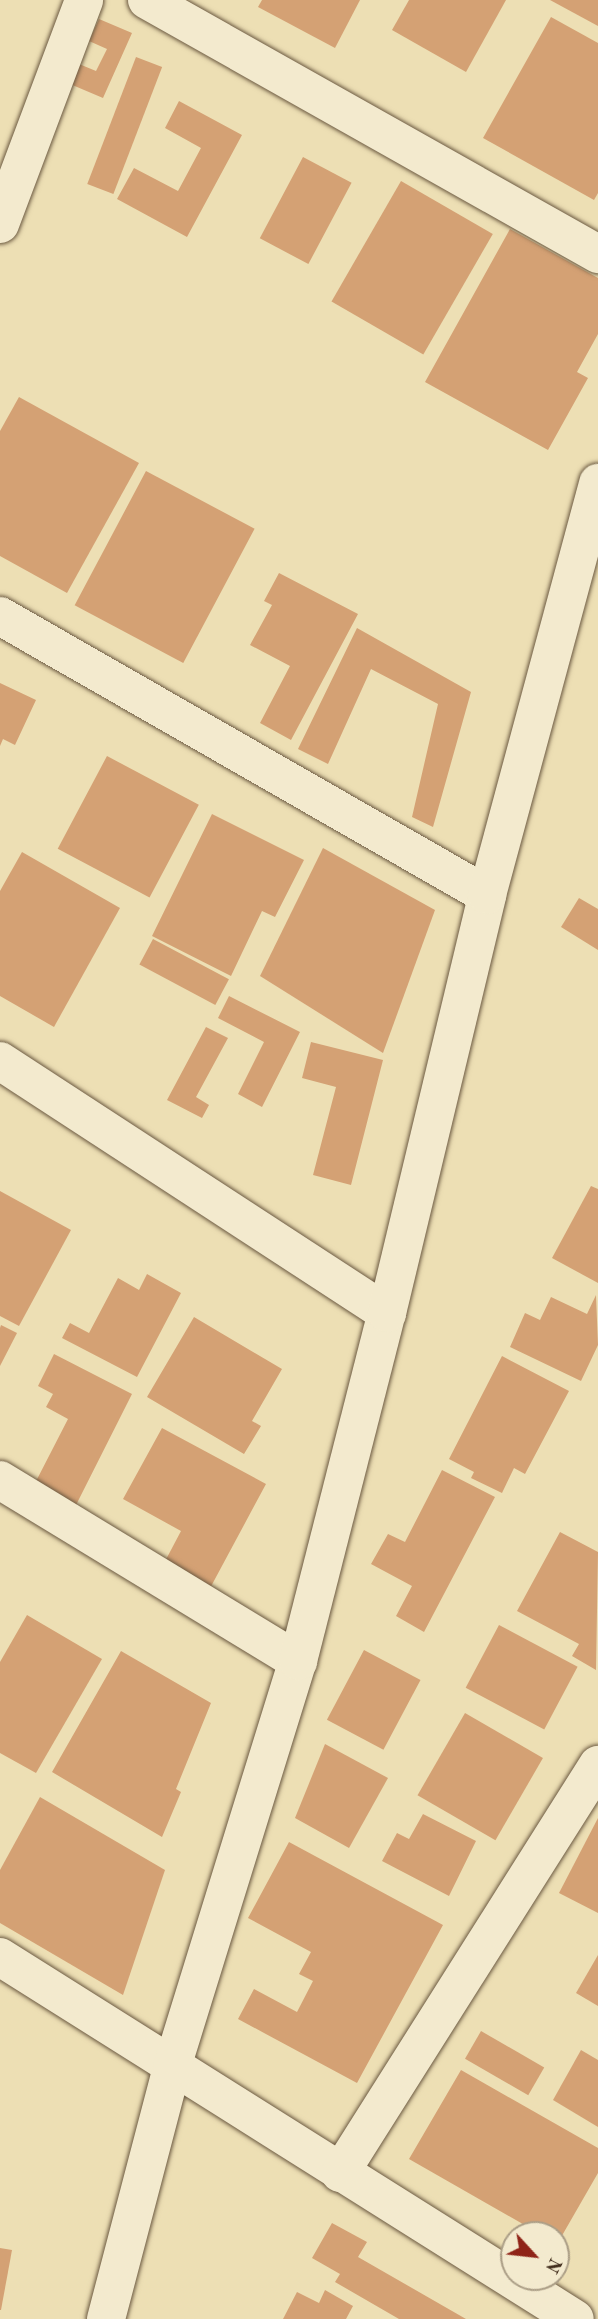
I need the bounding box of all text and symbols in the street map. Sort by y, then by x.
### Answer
north arrow [500,2221,570,2291]
text: N [541,2254,564,2276]

